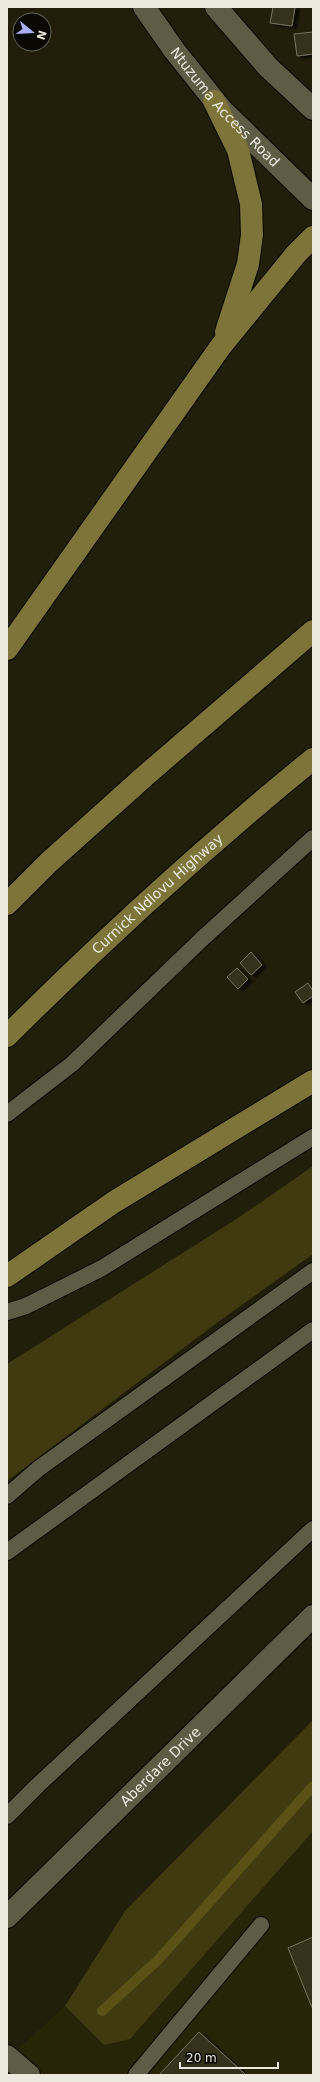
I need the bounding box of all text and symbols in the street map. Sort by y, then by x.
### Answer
north arrow [12,12,52,52]
text: N [33,29,49,41]
street label: Ntuzuma Access Road [167,44,283,170]
street label: Curnick Ndlovu Highway [89,830,226,957]
street label: Aberdare Drive [117,1723,204,1809]
scale bar [180,2044,278,2070]
text: 20 m [186,2051,217,2065]

